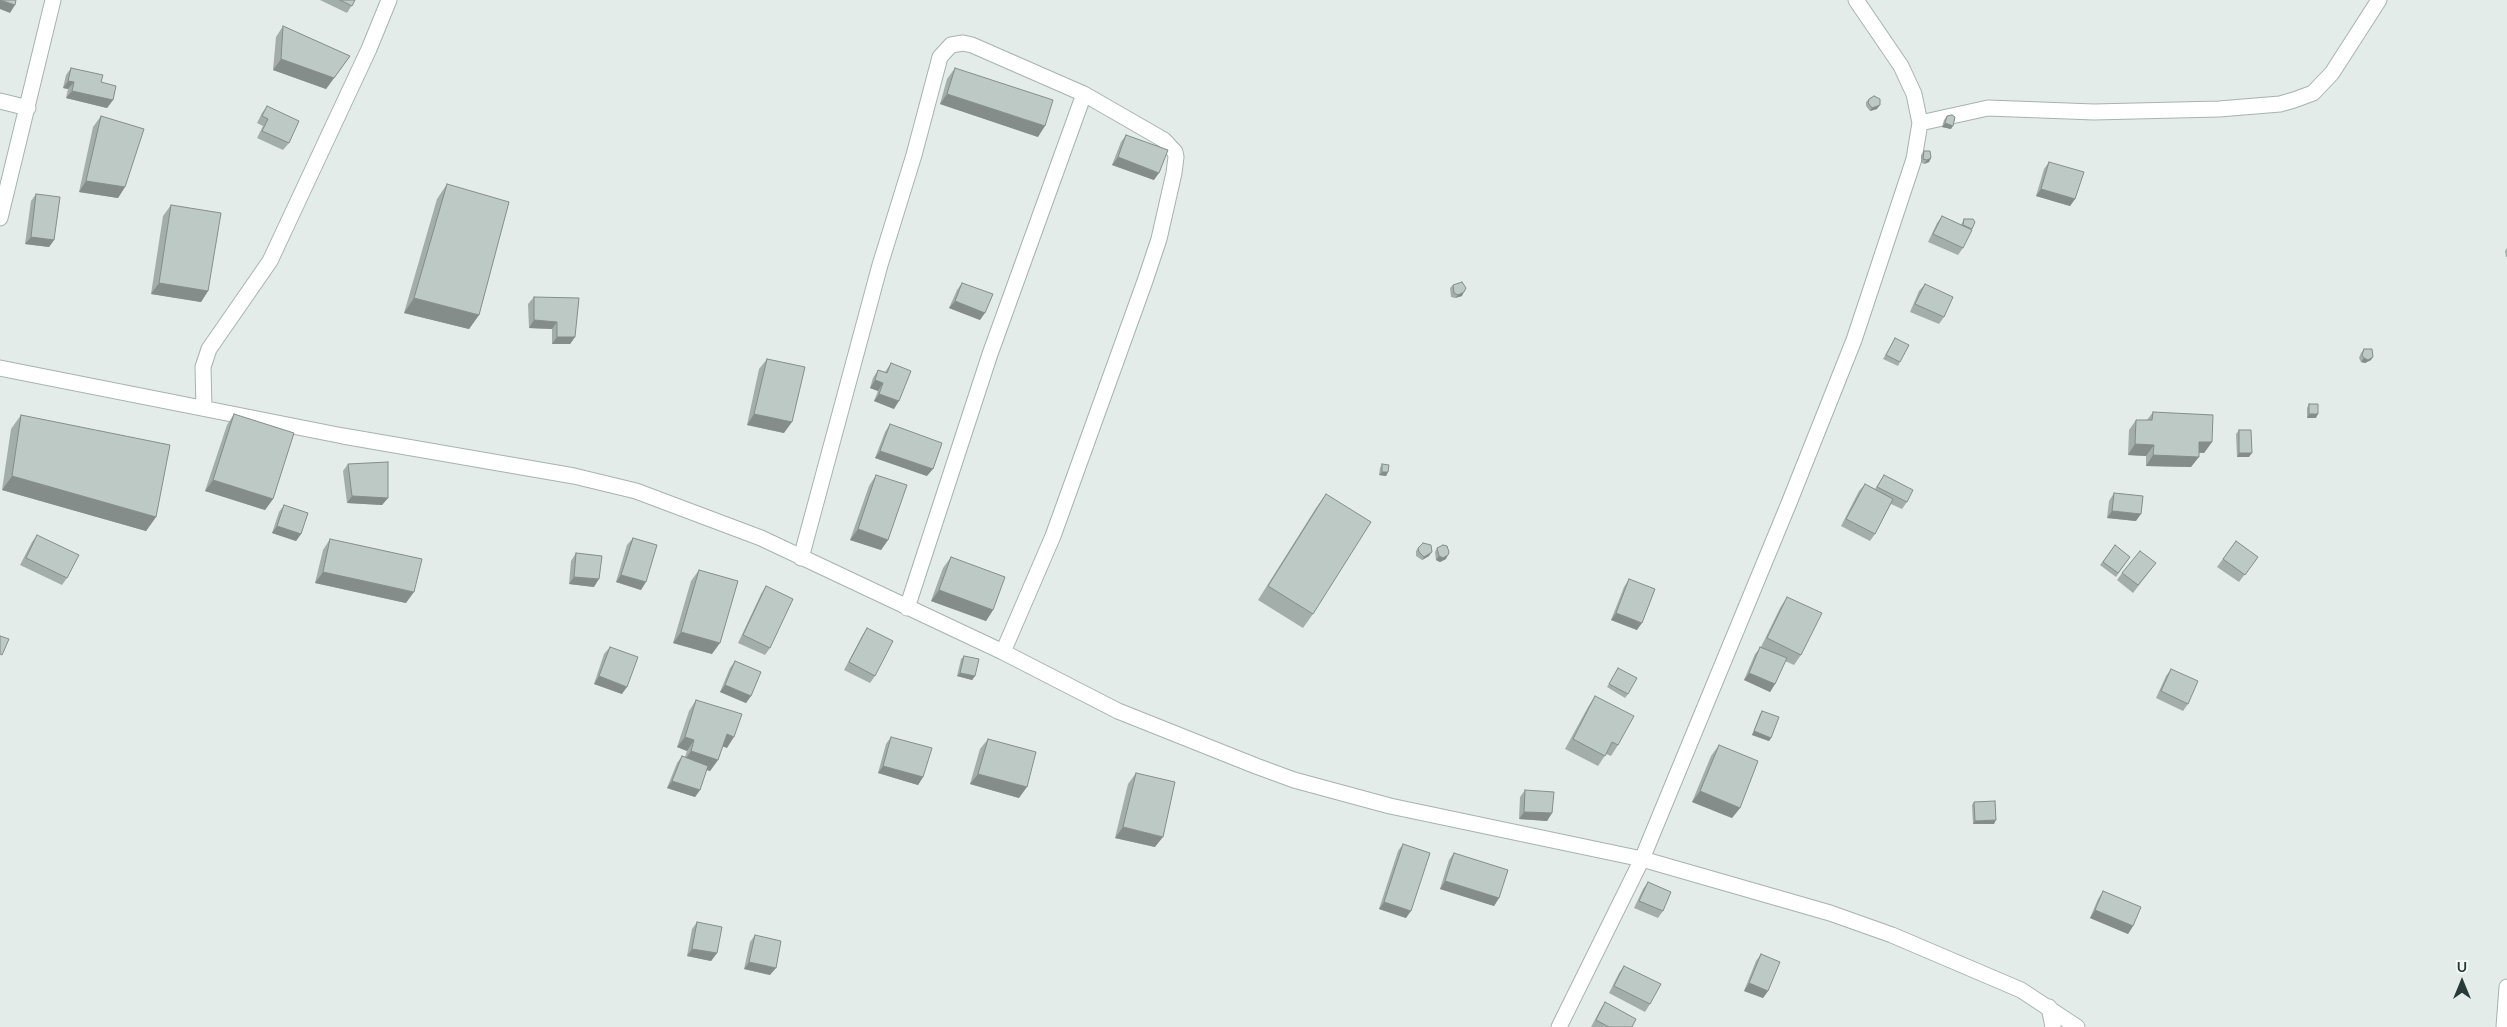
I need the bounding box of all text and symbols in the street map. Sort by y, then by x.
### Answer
north arrow [2437,957,2487,1007]
text: U [2457,958,2467,975]

